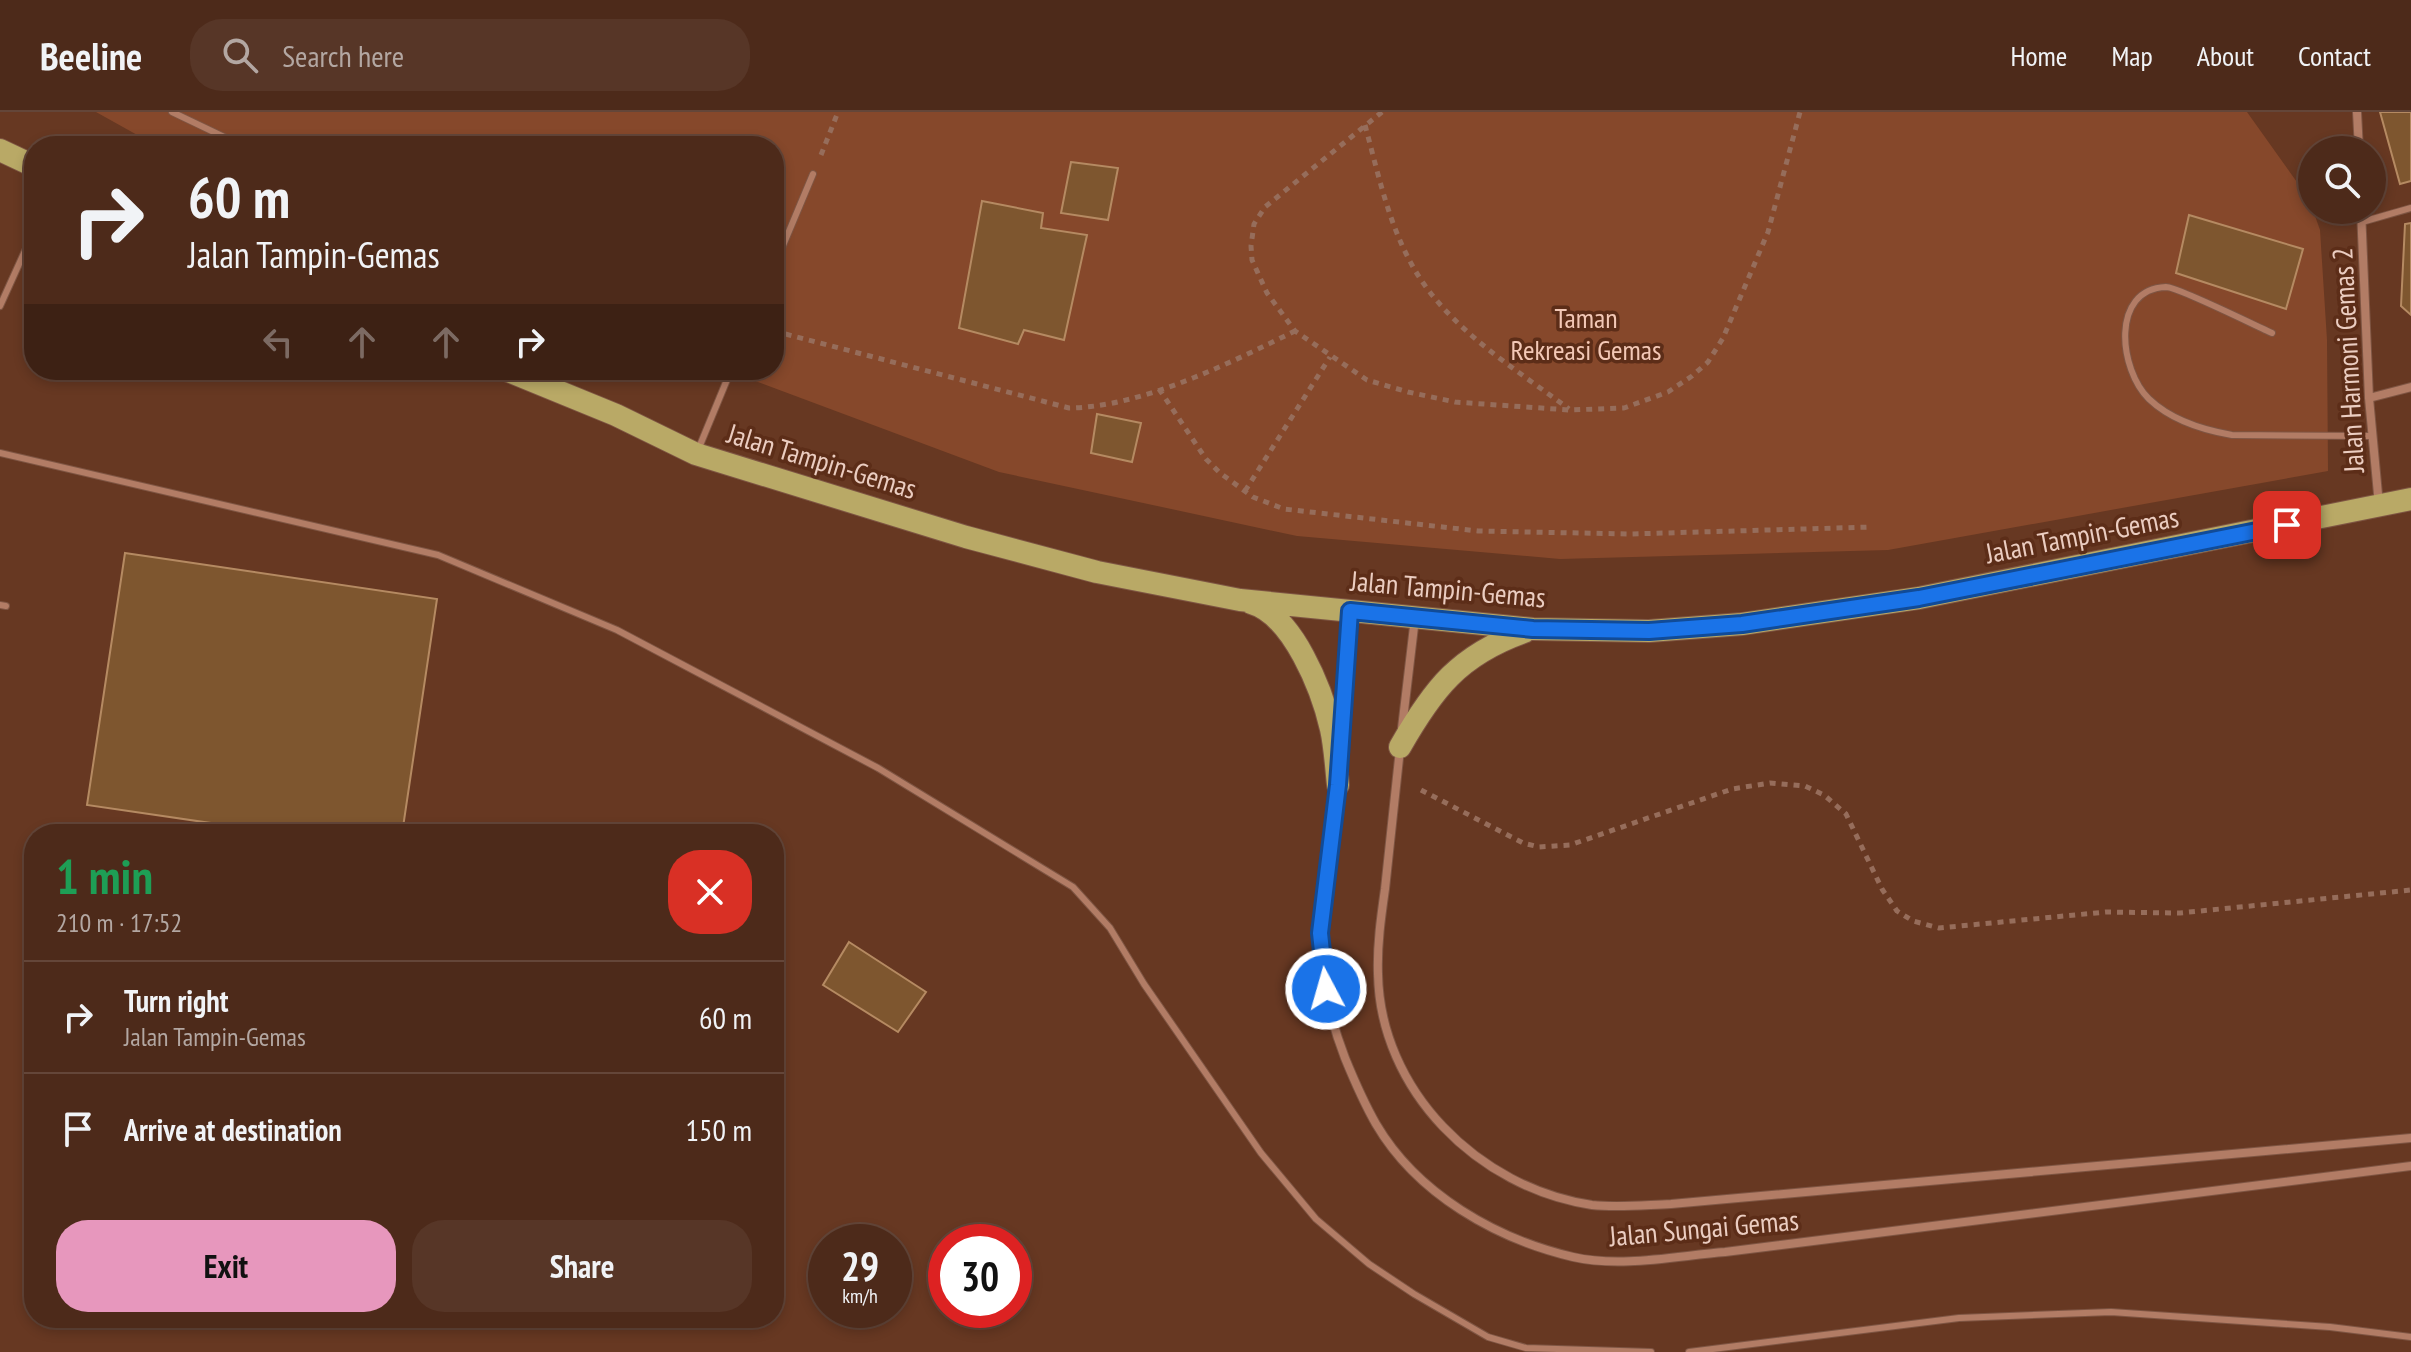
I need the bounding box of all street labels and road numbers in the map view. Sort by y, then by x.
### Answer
street label: Jalan Harmoni Gemas 2 [2323,247,2372,474]
street label: Jalan Tampin-Gemas [722,414,921,507]
street label: Jalan Tampin-Gemas [1981,498,2181,572]
street label: Jalan Tampin-Gemas [1348,561,1547,615]
street label: Jalan Sungai Gemas [1607,1201,1800,1254]

